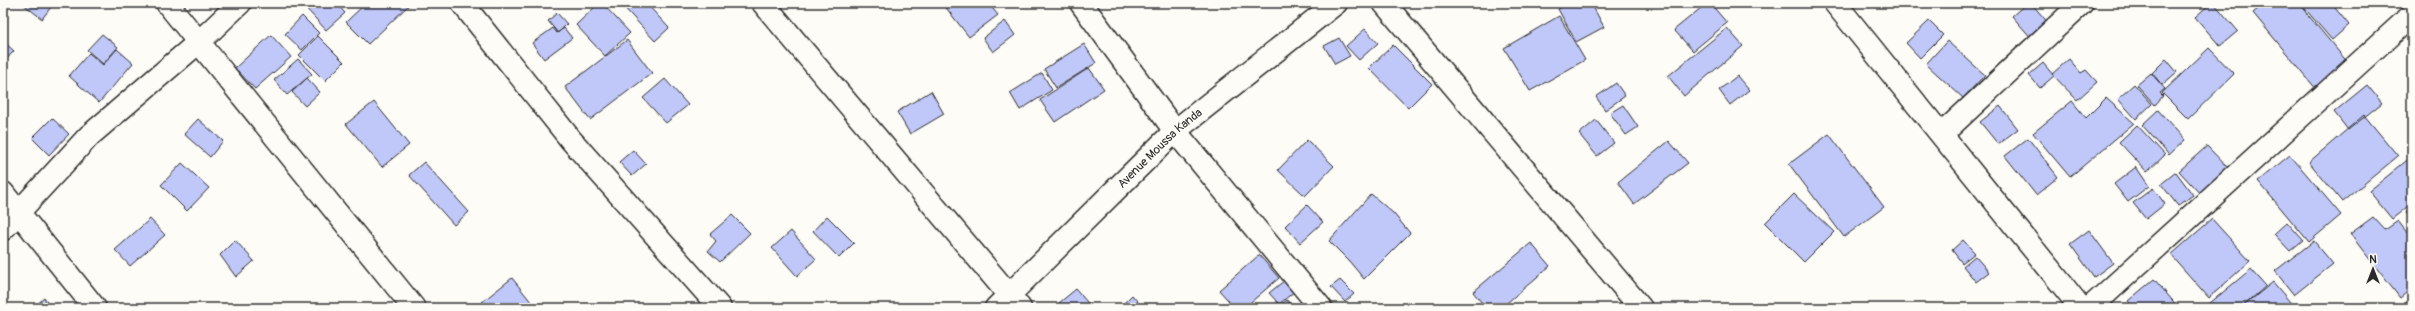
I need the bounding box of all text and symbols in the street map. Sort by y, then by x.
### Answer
street label: Avenue Moussa Kanda [1115,105,1206,191]
north arrow [2353,249,2393,289]
text: N [2369,253,2377,266]

